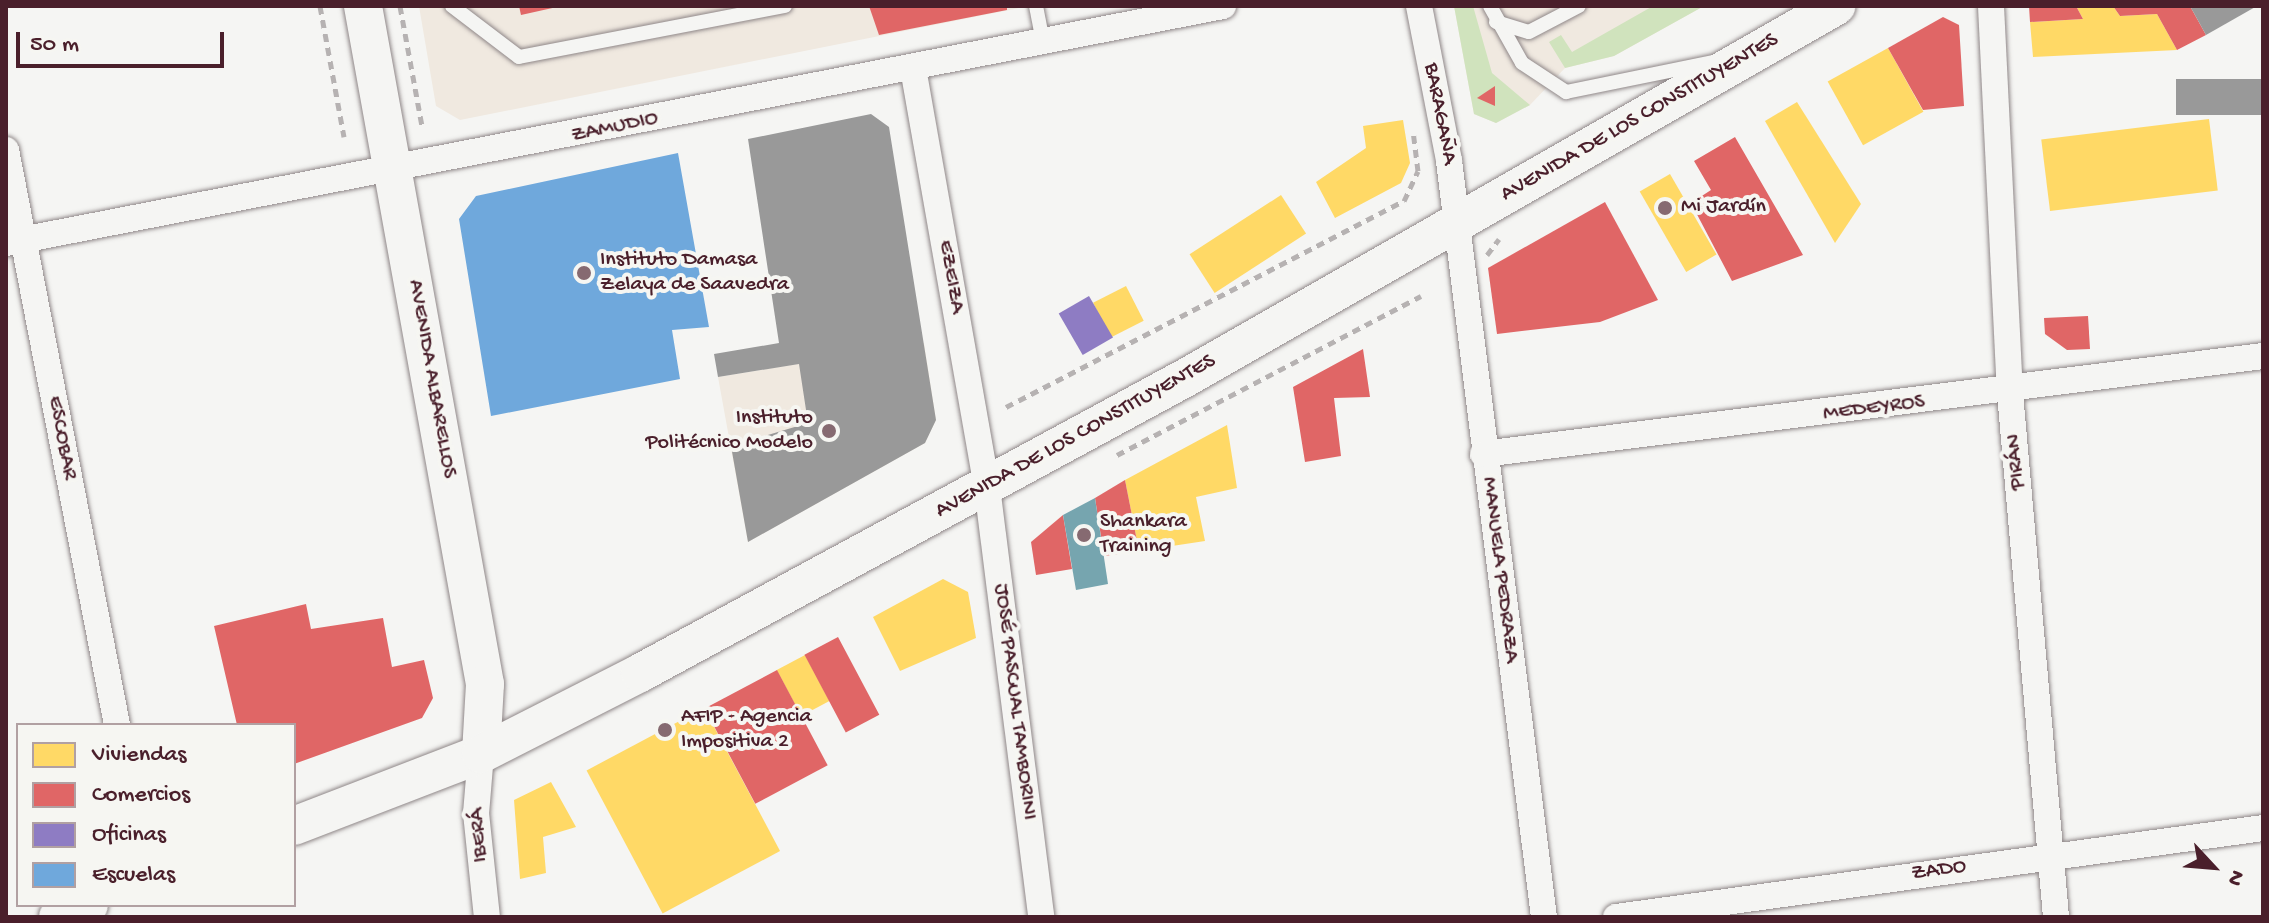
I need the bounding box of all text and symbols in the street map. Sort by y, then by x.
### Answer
scale bar [20,16,228,66]
street label: AVENIDA DE LOS CONSTITUYENTES [1496,27,1784,209]
text: 50 m [30,31,79,60]
street label: BARAGAÑA [1416,61,1462,167]
street label: ZAMUDIO [569,106,661,150]
place label: Mi Jardín [1681,195,1766,221]
marker: Mi Jardín [1656,199,1674,217]
street label: EZEIZA [931,238,969,316]
place label: Instituto Damasa Zelaya de Saavedra [600,247,789,298]
marker: Instituto Damasa Zelaya de Saavedra [575,264,593,282]
street label: AVENIDA ALBARELLOS [401,278,461,480]
street label: AVENIDA DE LOS CONSTITUYENTES [931,349,1221,525]
street label: MEDEYROS [1822,390,1926,428]
street label: ESCOBAR [40,394,82,482]
place label: Instituto Politécnico Modelo [645,405,813,456]
marker: Instituto Politécnico Modelo [820,422,838,440]
street label: PIRÁN [2001,433,2033,491]
street label: MANUELA PEDRAZA [1474,476,1524,664]
place label: Shankara Training [1100,509,1187,560]
marker: Shankara Training [1075,526,1093,544]
street label: JOSÉ PASCUAL TAMBORINI [986,582,1042,822]
place label: AFIP - Agencia Impositiva 2 [681,704,812,756]
marker: AFIP - Agencia Impositiva 2 [656,721,674,739]
legend [16,723,296,907]
text: Viviendas [92,741,186,770]
text: Comercios [92,781,190,810]
street label: IBERÁ [465,807,495,863]
text: Oficinas [92,821,166,850]
north arrow [2173,827,2253,907]
street label: ZADO [1910,854,1968,888]
text: Escuelas [92,861,175,890]
text: N [2220,865,2249,890]

